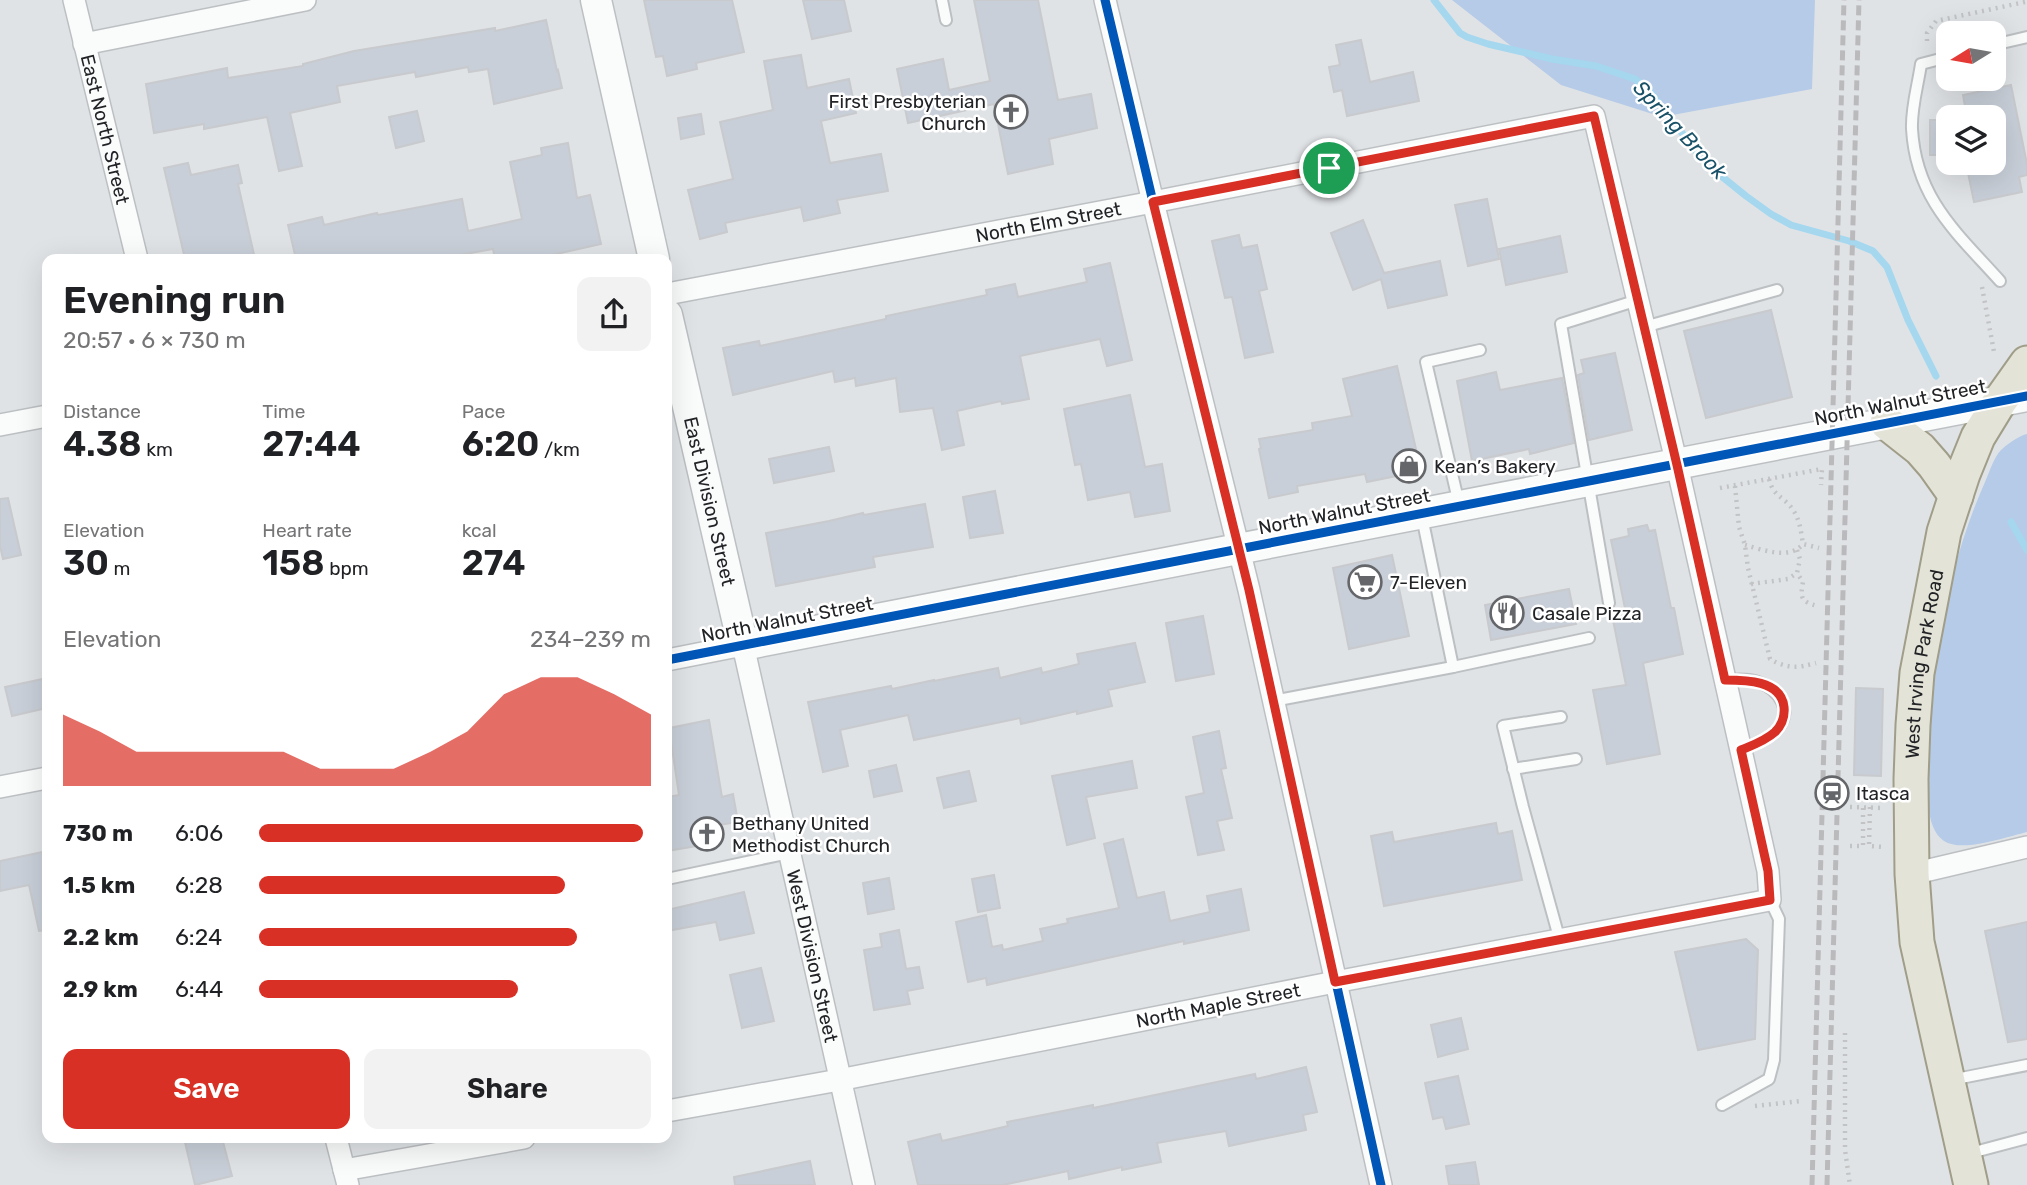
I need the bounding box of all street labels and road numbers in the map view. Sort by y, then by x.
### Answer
street label: East North Street [76,52,134,207]
street label: North Elm Street [974,197,1124,247]
street label: North Walnut Street [1812,374,1989,430]
street label: East Division Street [679,414,740,589]
street label: North Walnut Street [1256,483,1433,539]
street label: West Irving Park Road [1901,567,1949,759]
street label: North Walnut Street [699,591,876,647]
street label: West Division Street [782,867,843,1045]
street label: North Maple Street [1134,978,1303,1033]

